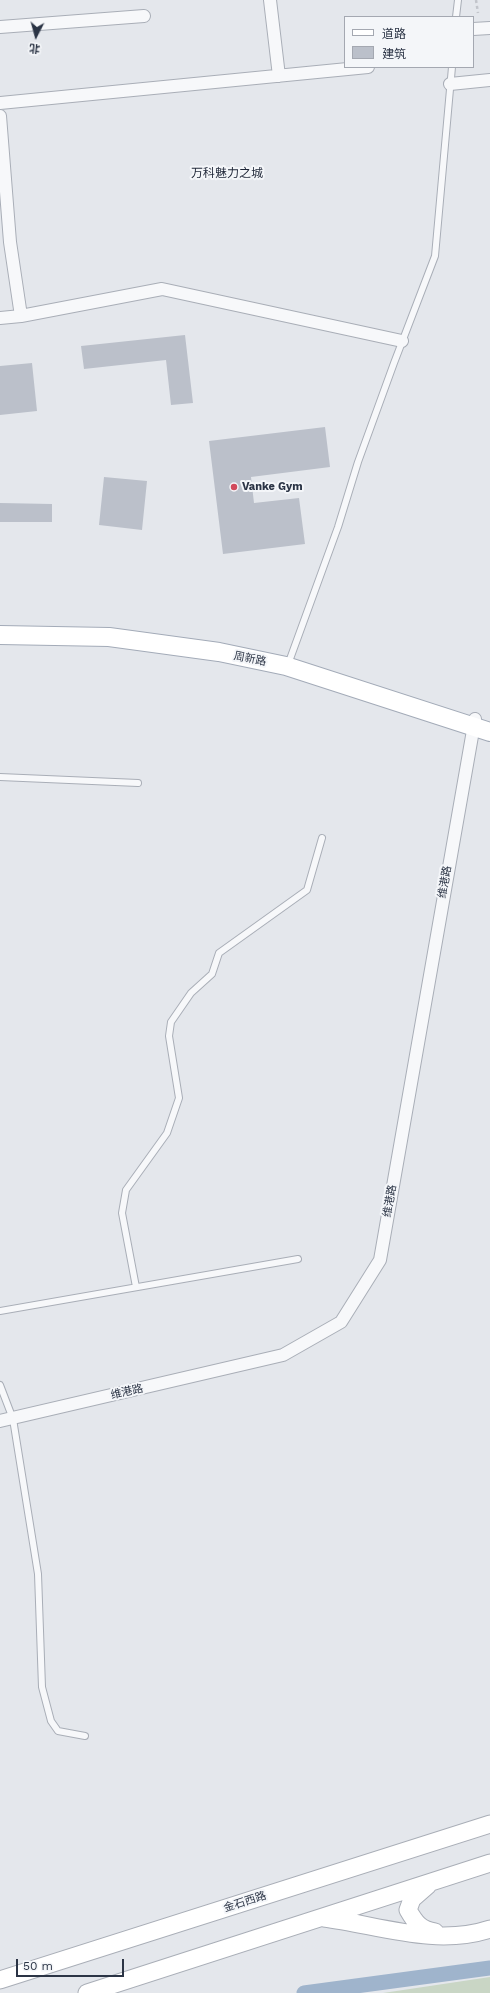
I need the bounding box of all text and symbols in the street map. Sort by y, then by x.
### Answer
north arrow [16,16,56,56]
legend [344,16,474,68]
text: 道路 [382,27,406,41]
text: 北 [29,41,41,55]
text: 建筑 [382,47,406,61]
district label: 万科魅力之城 [191,166,263,180]
place label: Vanke Gym [242,480,303,494]
marker: Vanke Gym [229,482,239,492]
street label: 周新路 [233,649,267,669]
street label: 维港路 [436,865,454,899]
street label: 维港路 [381,1184,399,1218]
street label: 维港路 [109,1382,145,1402]
street label: 金石西路 [222,1889,268,1915]
scale bar [18,1951,126,1977]
text: 50 m [23,1959,53,1973]

